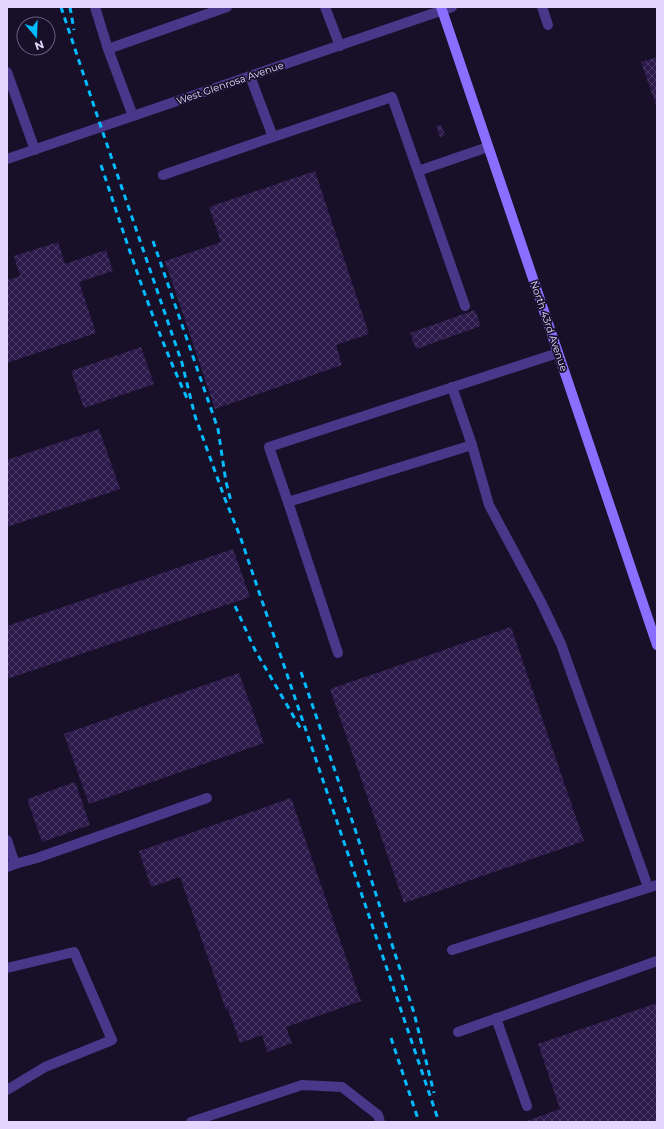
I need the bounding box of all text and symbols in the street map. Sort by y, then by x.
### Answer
north arrow [16,16,56,56]
text: N [33,37,46,54]
street label: West Glenrosa Avenue [175,59,285,107]
street label: North 43rd Avenue [527,279,571,373]

